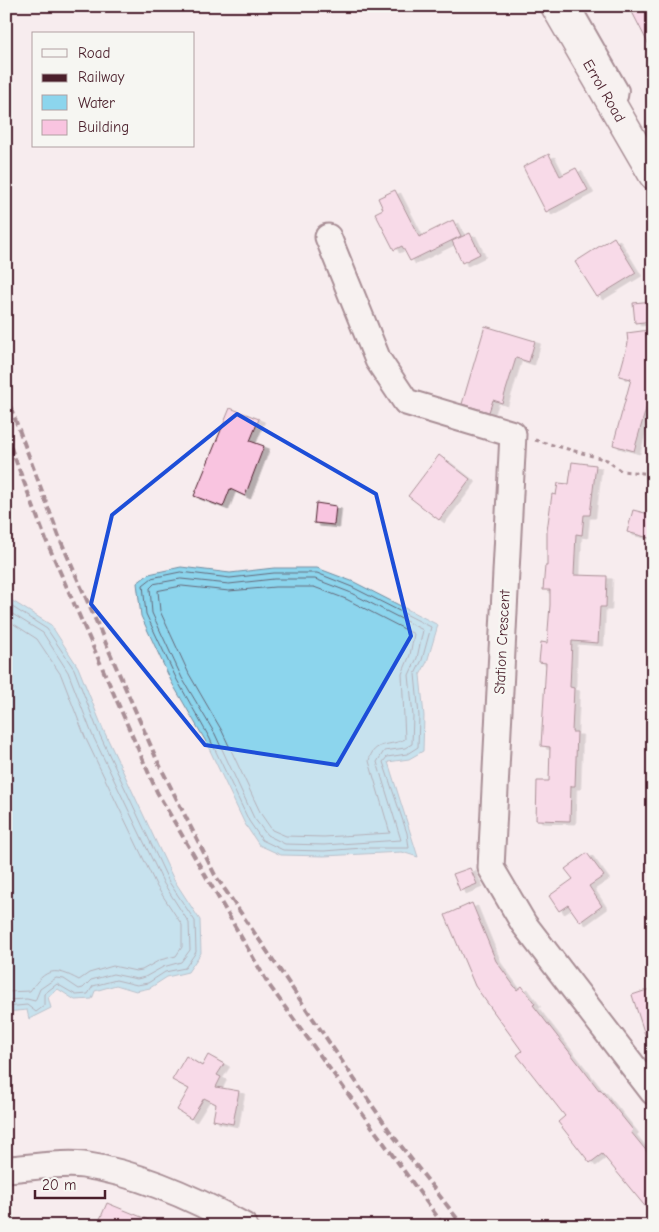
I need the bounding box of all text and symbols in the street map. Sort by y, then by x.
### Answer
legend [32,32,195,148]
text: Road [78,44,110,62]
street label: Errol Road [579,56,629,125]
text: Railway [78,68,125,86]
text: Water [78,94,115,112]
text: Building [78,118,129,136]
street label: Station Crescent [490,589,514,695]
scale bar [35,1167,105,1199]
text: 20 m [42,1176,76,1194]

